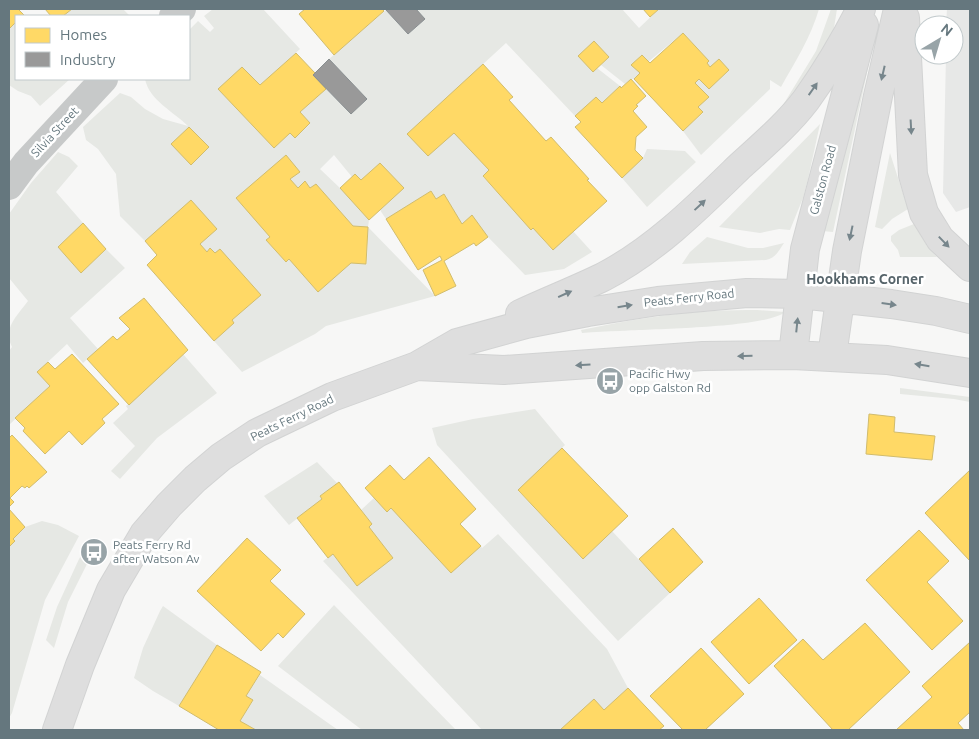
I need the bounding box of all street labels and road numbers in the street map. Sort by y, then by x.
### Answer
street label: Silvia Street [28,104,81,159]
street label: Galston Road [807,144,838,216]
street label: Peats Ferry Road [643,286,735,309]
street label: Peats Ferry Road [248,392,335,443]

